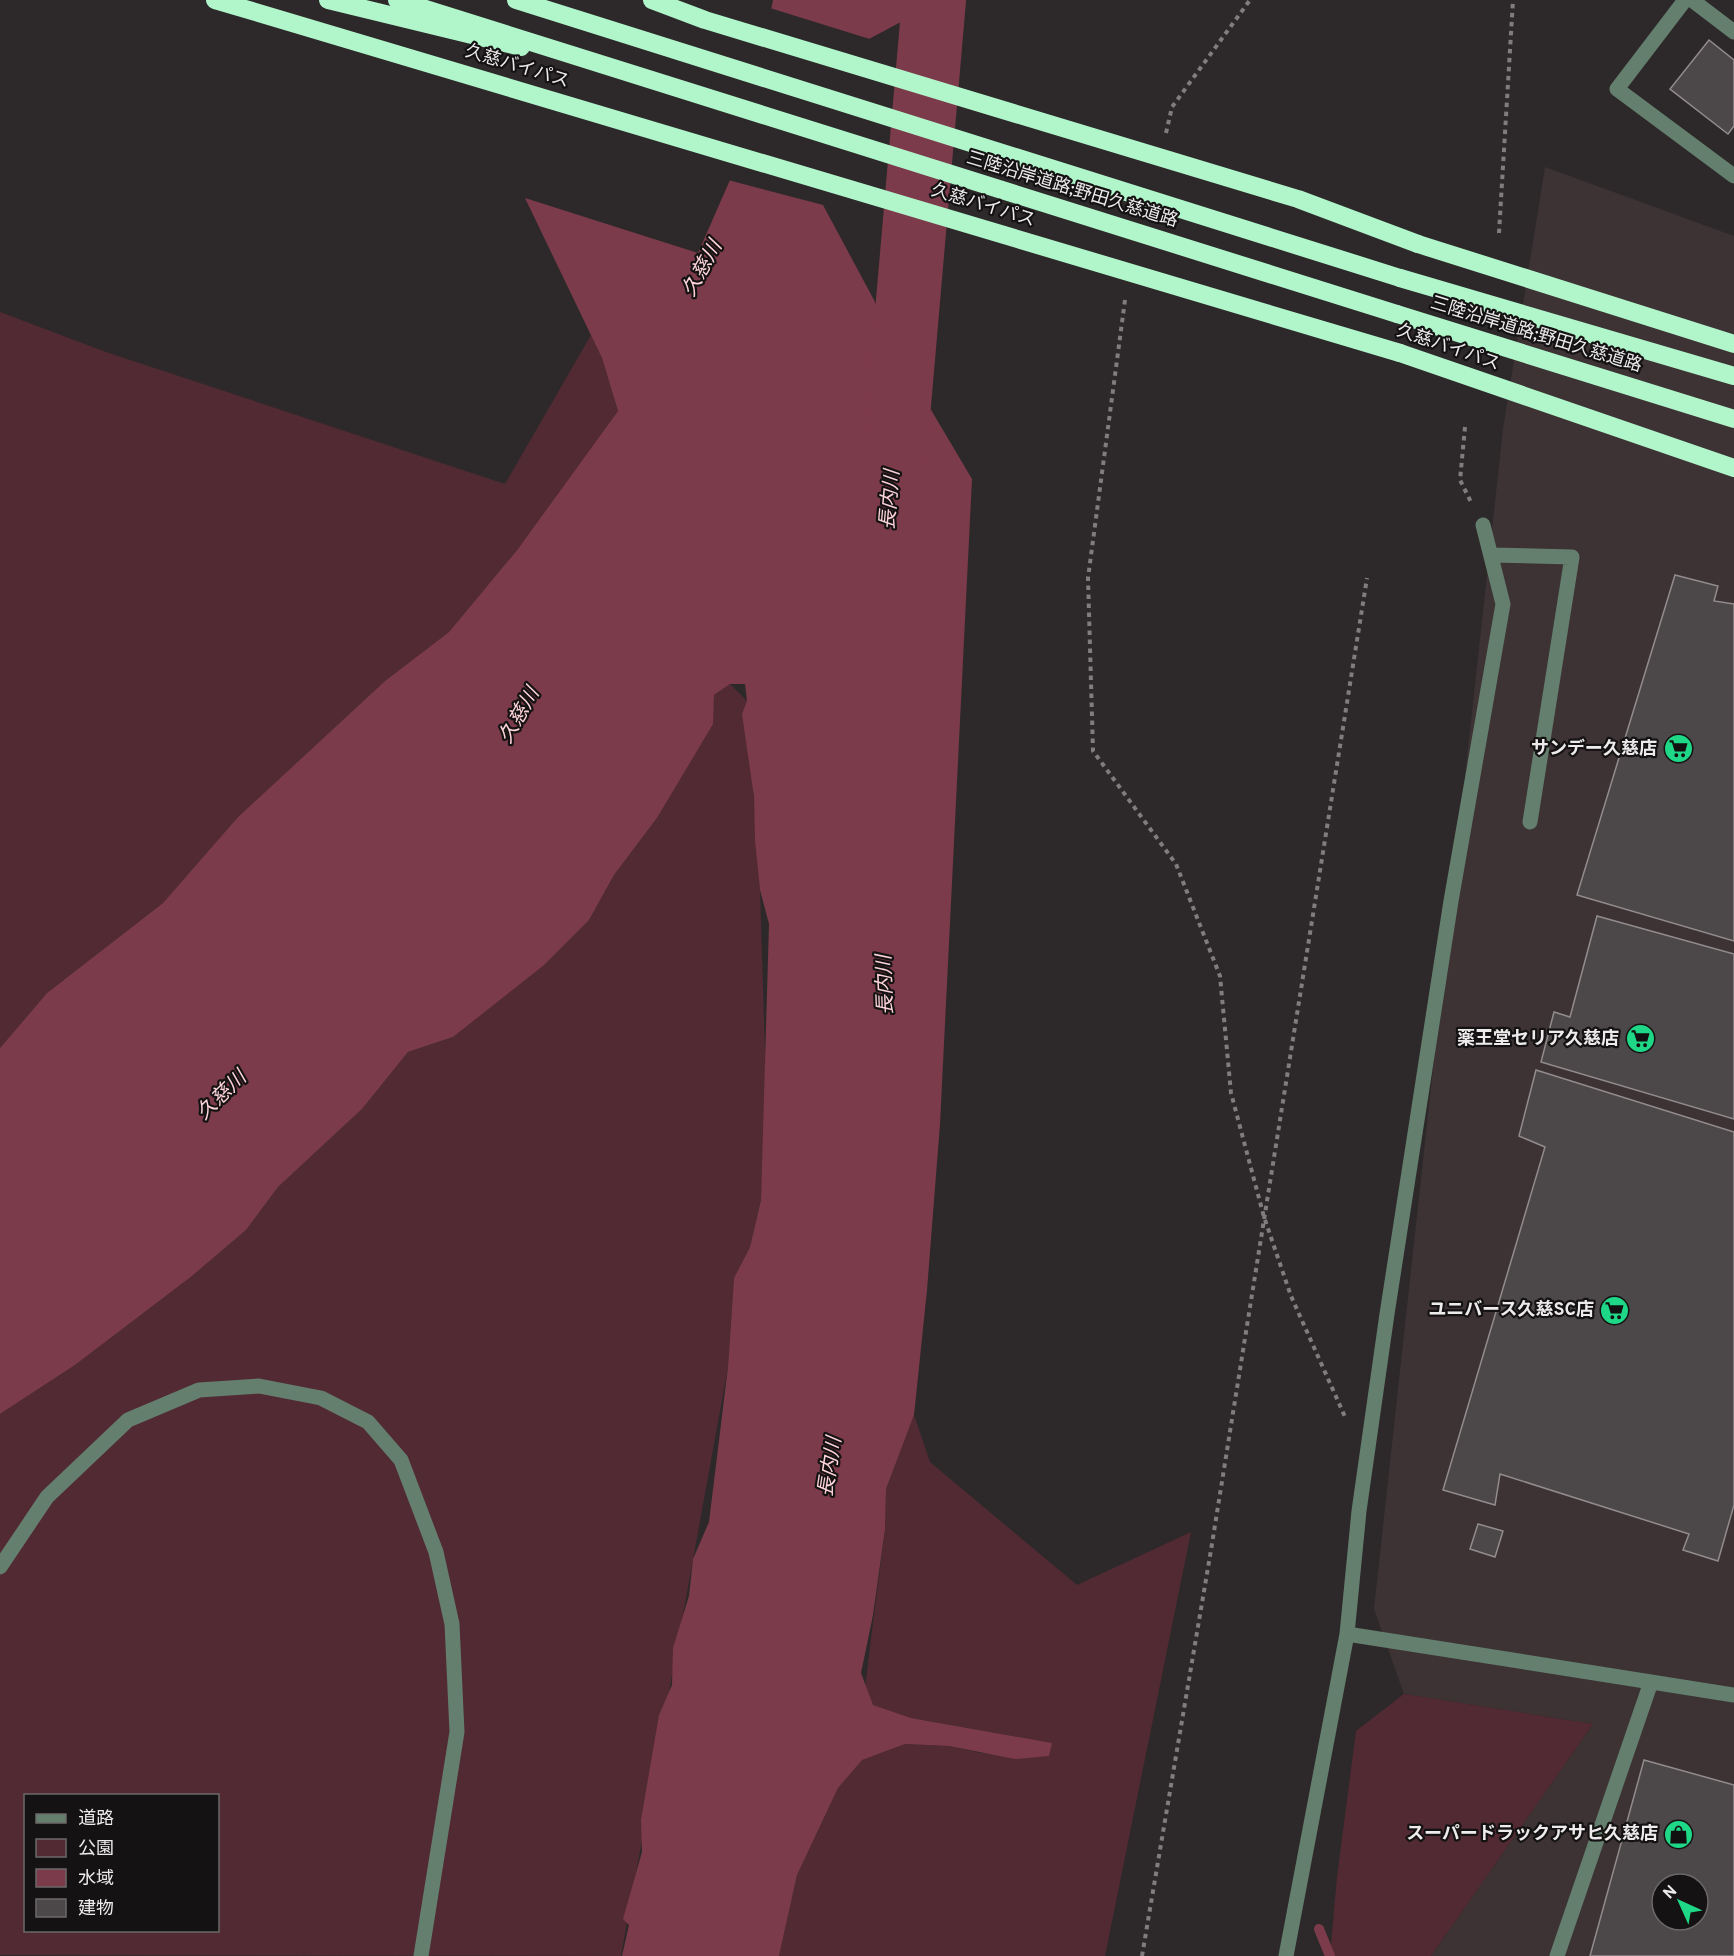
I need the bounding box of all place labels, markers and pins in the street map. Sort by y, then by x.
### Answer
supermarket icon: サンデー久慈店 [1662,733,1694,765]
place label: サンデー久慈店 [1531,738,1657,761]
supermarket icon: 薬王堂セリア久慈店 [1624,1023,1656,1055]
place label: 薬王堂セリア久慈店 [1457,1028,1619,1051]
supermarket icon: ユニバース久慈SC店 [1599,1294,1631,1326]
place label: ユニバース久慈SC店 [1428,1299,1594,1322]
shop icon: スーパードラックアサヒ久慈店 [1663,1818,1695,1850]
place label: スーパードラックアサヒ久慈店 [1406,1823,1658,1846]

